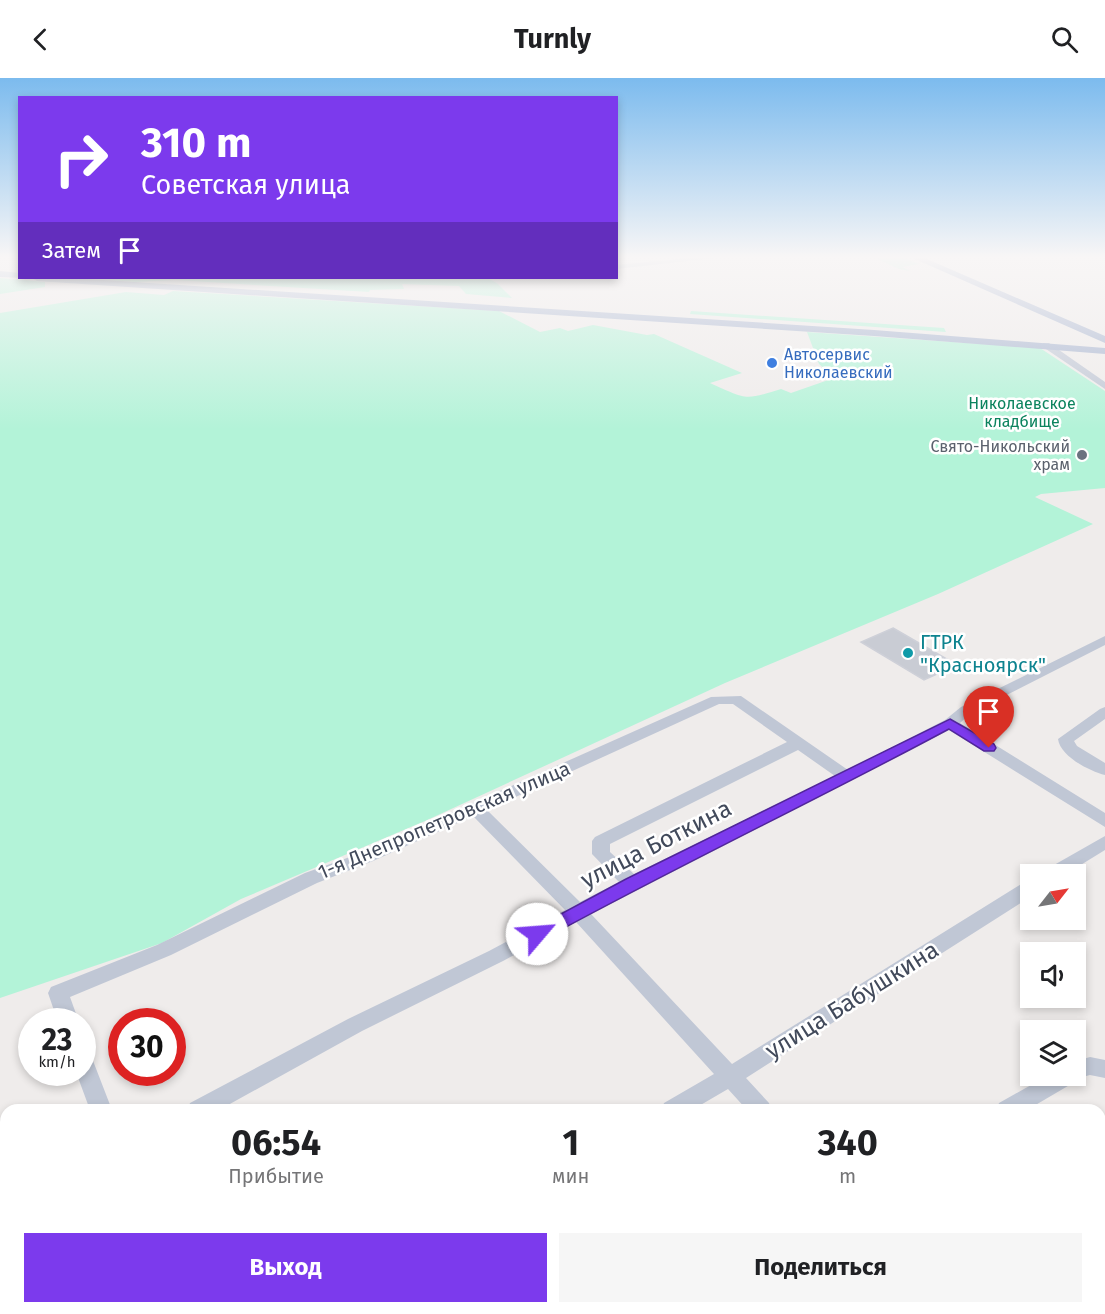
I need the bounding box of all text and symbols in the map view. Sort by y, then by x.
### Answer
icon: back [24,23,57,56]
text: Turnly [514,23,591,55]
icon: search [1048,23,1081,56]
text: 310 m [141,118,251,168]
icon: right [42,120,120,198]
text: Советская улица [141,169,350,201]
icon: arrive [113,234,146,267]
text: Затем [42,237,101,264]
place label: Автосервис Николаевский [784,345,893,382]
marker: Автосервис Николаевский [765,356,779,370]
park label: Николаевское кладбище [968,394,1076,431]
place label: Свято-Никольский храм [930,437,1070,474]
marker: Свято-Никольский храм [1075,448,1089,462]
place label: ГТРК "Красноярск" [920,630,1046,677]
marker: ГТРК "Красноярск" [901,646,915,660]
pin [963,686,1014,748]
icon: arrive [972,695,1005,728]
street label: 1-я Днепропетровская улица [314,756,574,884]
street label: улица Боткина [576,794,736,894]
north arrow [1020,864,1086,930]
map controls [1020,864,1086,1086]
position arrow [505,902,569,966]
street label: улица Бабушкина [760,935,944,1065]
button: sound [1020,942,1086,1008]
speed limit sign: 30 [108,1008,186,1086]
button: layers [1020,1020,1086,1086]
text: 23 [42,1022,72,1058]
text: km/h [38,1053,76,1071]
text: 06:54 [231,1121,321,1165]
text: 1 [562,1121,579,1165]
text: 340 [818,1121,878,1165]
text: Прибытие [228,1164,324,1188]
text: мин [552,1164,589,1188]
text: m [839,1164,856,1188]
button: Выход [24,1233,547,1302]
button: Поделиться [559,1233,1082,1302]

